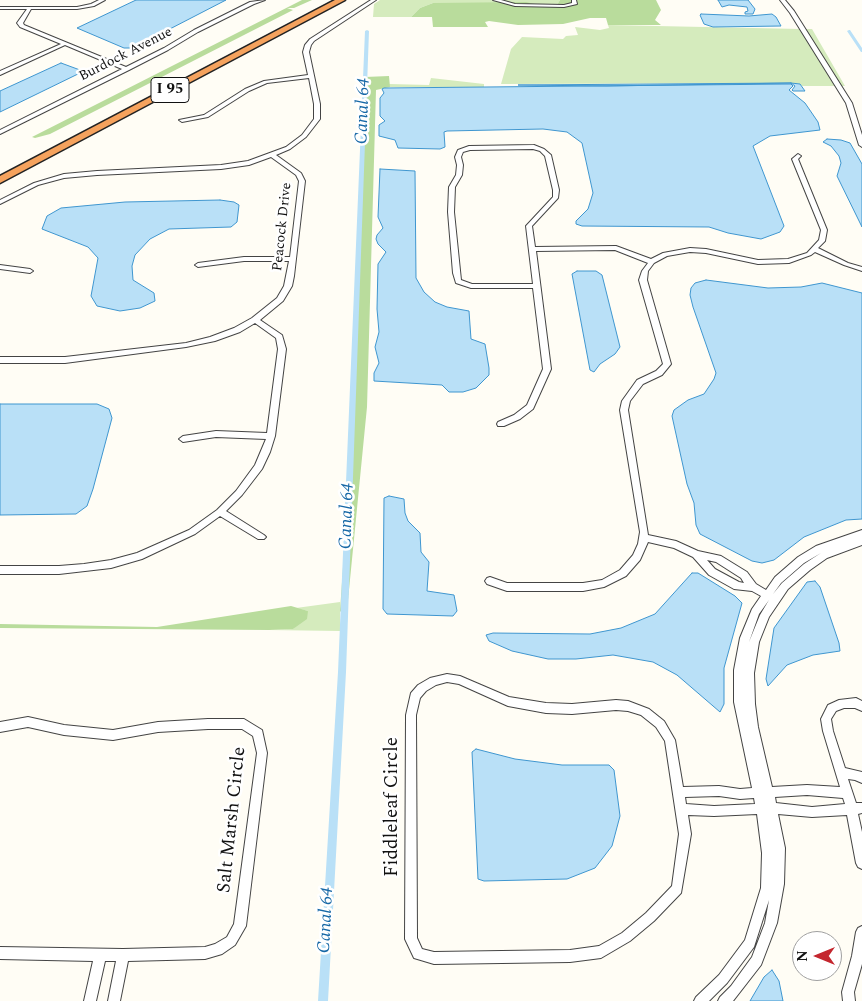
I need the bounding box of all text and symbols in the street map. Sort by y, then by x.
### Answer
street label: Burdock Avenue [77,24,175,86]
water label: Canal 64 [352,77,376,145]
road number: I 95 [151,78,189,102]
street label: Peacock Drive [270,182,296,272]
water label: Canal 64 [336,482,360,550]
street label: Fiddleleaf Circle [382,737,404,877]
street label: Salt Marsh Circle [214,746,252,894]
water label: Canal 64 [314,886,340,954]
north arrow [792,931,842,981]
text: N [792,950,813,962]

